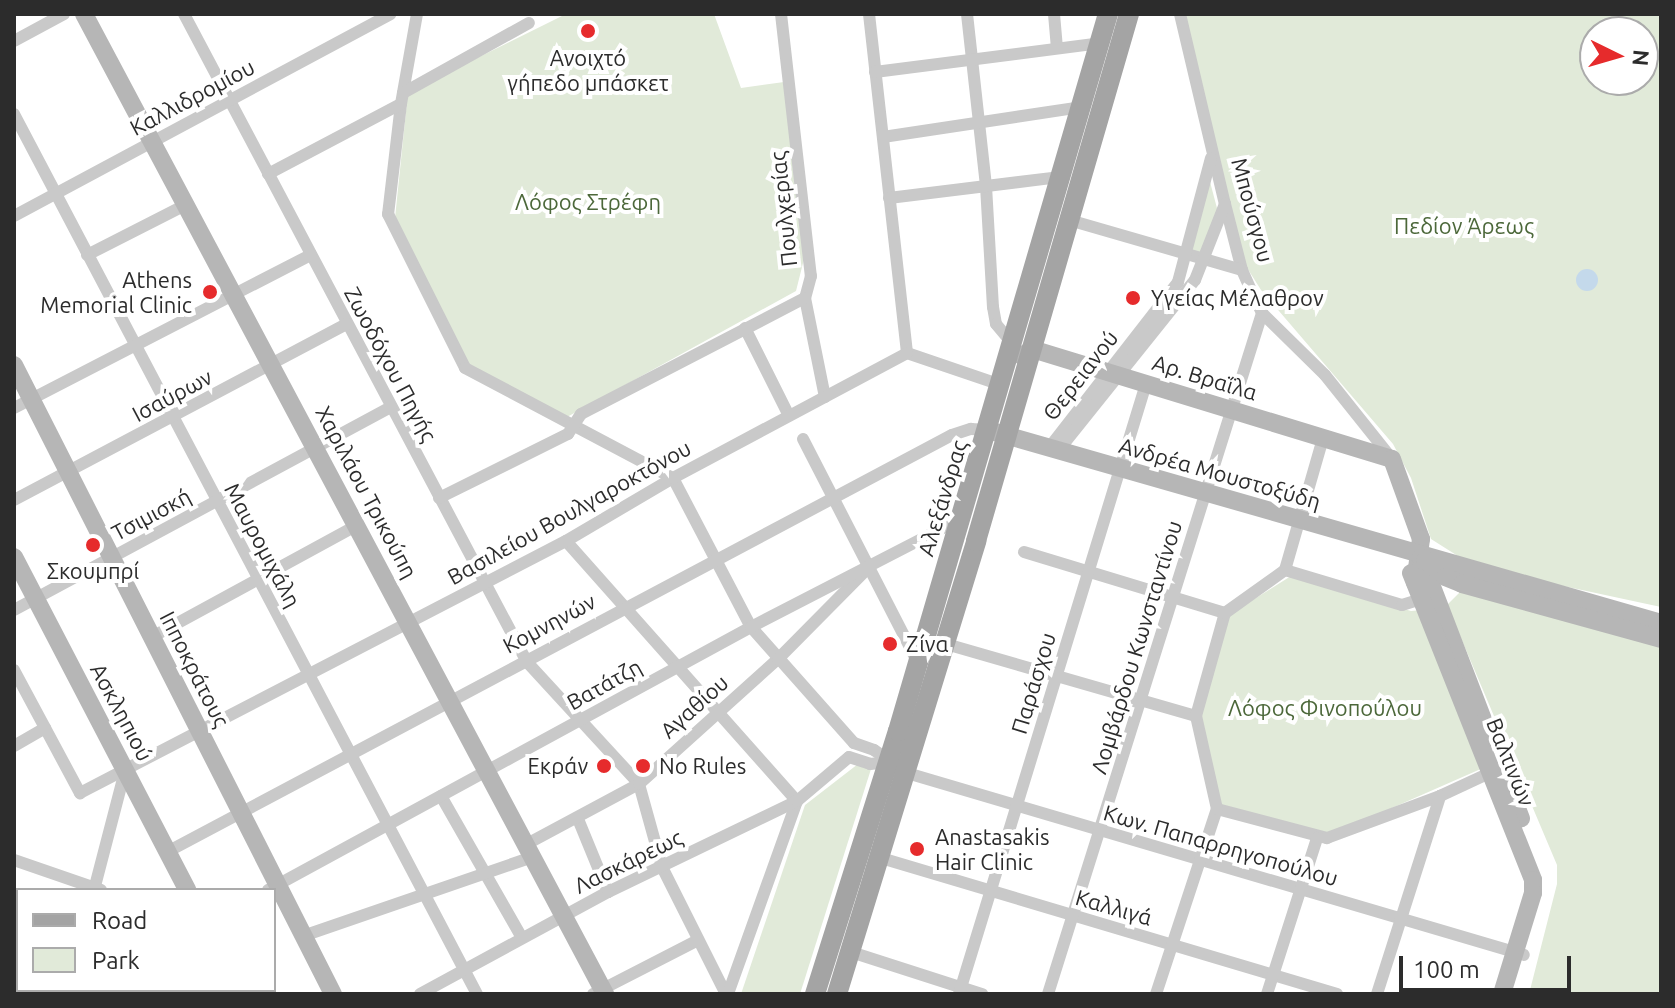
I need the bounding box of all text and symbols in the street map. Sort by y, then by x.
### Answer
north arrow [1579,16,1659,96]
marker: Ανοιχτό γήπεδο μπάσκετ [579,22,597,40]
place label: Ανοιχτό γήπεδο μπάσκετ [507,44,669,96]
text: N [1628,49,1655,67]
street label: Καλλιδρομίου [125,53,259,141]
street label: Πουλχερίας [764,150,802,268]
street label: Μπούσγου [1226,155,1280,265]
park label: Λόφος Στρέφη [515,189,661,215]
park label: Πεδίον Άρεως [1394,213,1534,239]
place label: Athens Memorial Clinic [40,266,192,318]
marker: Athens Memorial Clinic [199,281,221,303]
street label: Ζωοδόχου Πηγής [339,282,443,446]
place label: Υγείας Μέλαθρον [1151,285,1323,311]
marker: Υγείας Μέλαθρον [1122,287,1144,309]
street label: Θερειανού [1037,325,1123,425]
street label: Αρ. Βραΐλα [1149,349,1261,405]
street label: Ισαύρων [127,363,217,427]
street label: Χαριλάου Τρικούπη [310,401,424,583]
street label: Ανδρέα Μουστοξύδη [1116,432,1324,514]
street label: Βασιλείου Βουλγαροκτόνου [443,434,695,590]
street label: Αλεξάνδρας [912,437,972,559]
street label: Μαυρομιχάλη [219,478,307,612]
street label: Τσιμισκή [107,482,195,546]
street label: Λομβάρδου Κωνσταντίνου [1085,517,1187,777]
marker: Σκουμπρί [84,536,102,554]
place label: Σκουμπρί [47,558,139,584]
street label: Κομνηνών [498,588,600,658]
street label: Ιπποκράτους [155,607,235,731]
street label: Παράσχου [1005,629,1061,737]
place label: Ζίνα [906,631,949,657]
marker: Ζίνα [881,635,899,653]
street label: Βατάτζη [562,653,646,715]
street label: Ασκληπιού [85,659,159,765]
street label: Αγαθίου [655,669,733,743]
park label: Λόφος Φινοπούλου [1228,695,1422,721]
street label: Βαλτινών [1481,714,1541,810]
place label: Εκράν [528,753,588,779]
place label: No Rules [659,753,746,779]
marker: Εκράν [595,757,613,775]
marker: No Rules [634,757,652,775]
street label: Κων. Παπαρρηγοπούλου [1101,799,1341,891]
street label: Λασκάρεως [570,823,686,899]
place label: Anastasakis Hair Clinic [935,823,1049,874]
marker: Anastasakis Hair Clinic [906,838,928,860]
street label: Καλλιγά [1073,883,1155,931]
legend [16,888,276,992]
text: Road [92,907,147,934]
scale bar [1403,940,1575,990]
text: Park [92,947,140,974]
text: 100 m [1413,956,1480,983]

